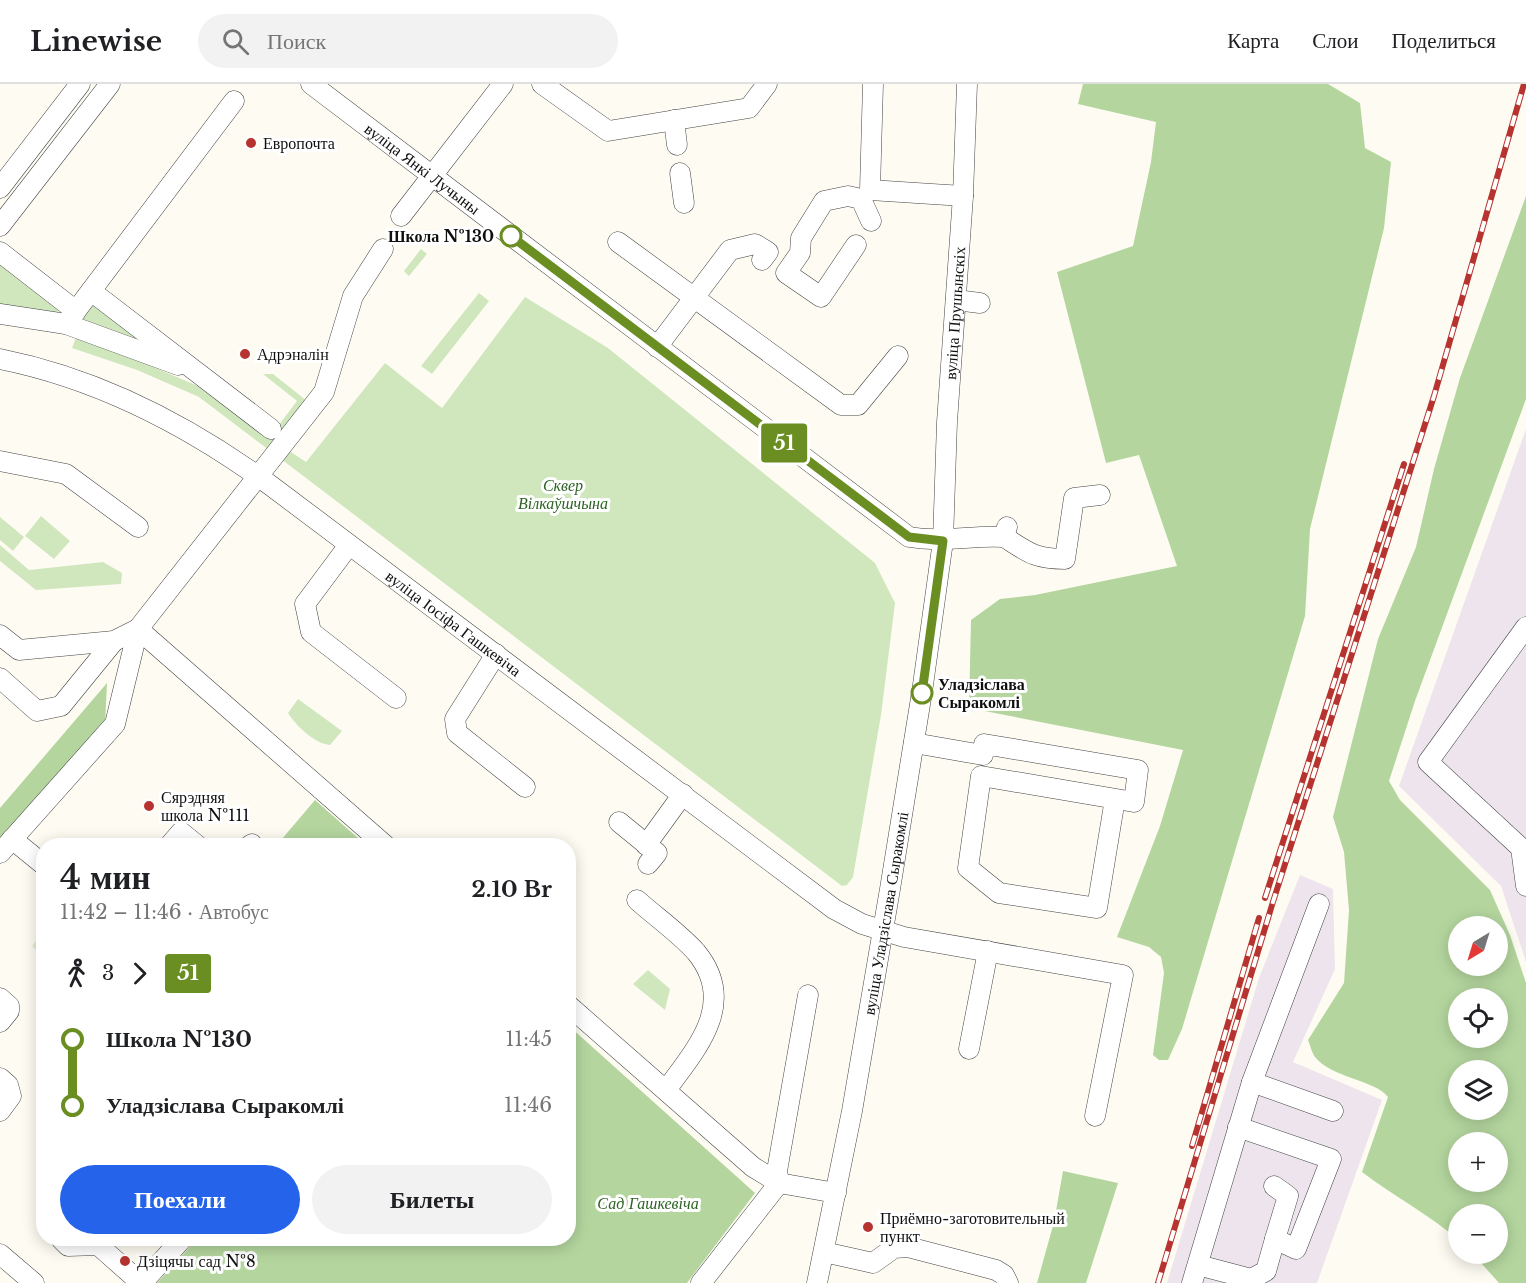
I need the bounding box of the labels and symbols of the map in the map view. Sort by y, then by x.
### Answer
street label: вуліца Янкі Лучыны [361,118,484,219]
place label: Европочта [263,133,335,153]
marker: Европочта [244,136,258,150]
marker: Школа №130 [500,225,522,247]
place label: Школа №130 [388,226,494,246]
street label: вуліца Прушынскіх [940,246,969,380]
place label: Адрэналін [257,344,329,364]
marker: Адрэналін [238,347,252,361]
line badge: 51 [757,424,811,462]
park label: Сквер Вілкаўшчына [518,475,608,513]
street label: вуліца Іосіфа Гашкевіча [382,566,525,680]
place label: Уладзіслава Сыракомлі [938,674,1025,712]
marker: Уладзіслава Сыракомлі [911,682,933,704]
place label: Сярэдняя школа №111 [161,787,250,825]
marker: Сярэдняя школа №111 [142,799,156,813]
street label: вуліца Уладзіслава Сыракомлі [859,810,912,1017]
north arrow [1448,916,1508,976]
park label: Сад Гашкевіча [597,1193,699,1213]
place label: Приёмно-заготовительный пункт [880,1208,1065,1246]
marker: Приёмно-заготовительный пункт [861,1220,875,1234]
place label: Дзіцячы сад №8 [137,1251,256,1271]
marker: Дзіцячы сад №8 [118,1254,132,1268]

